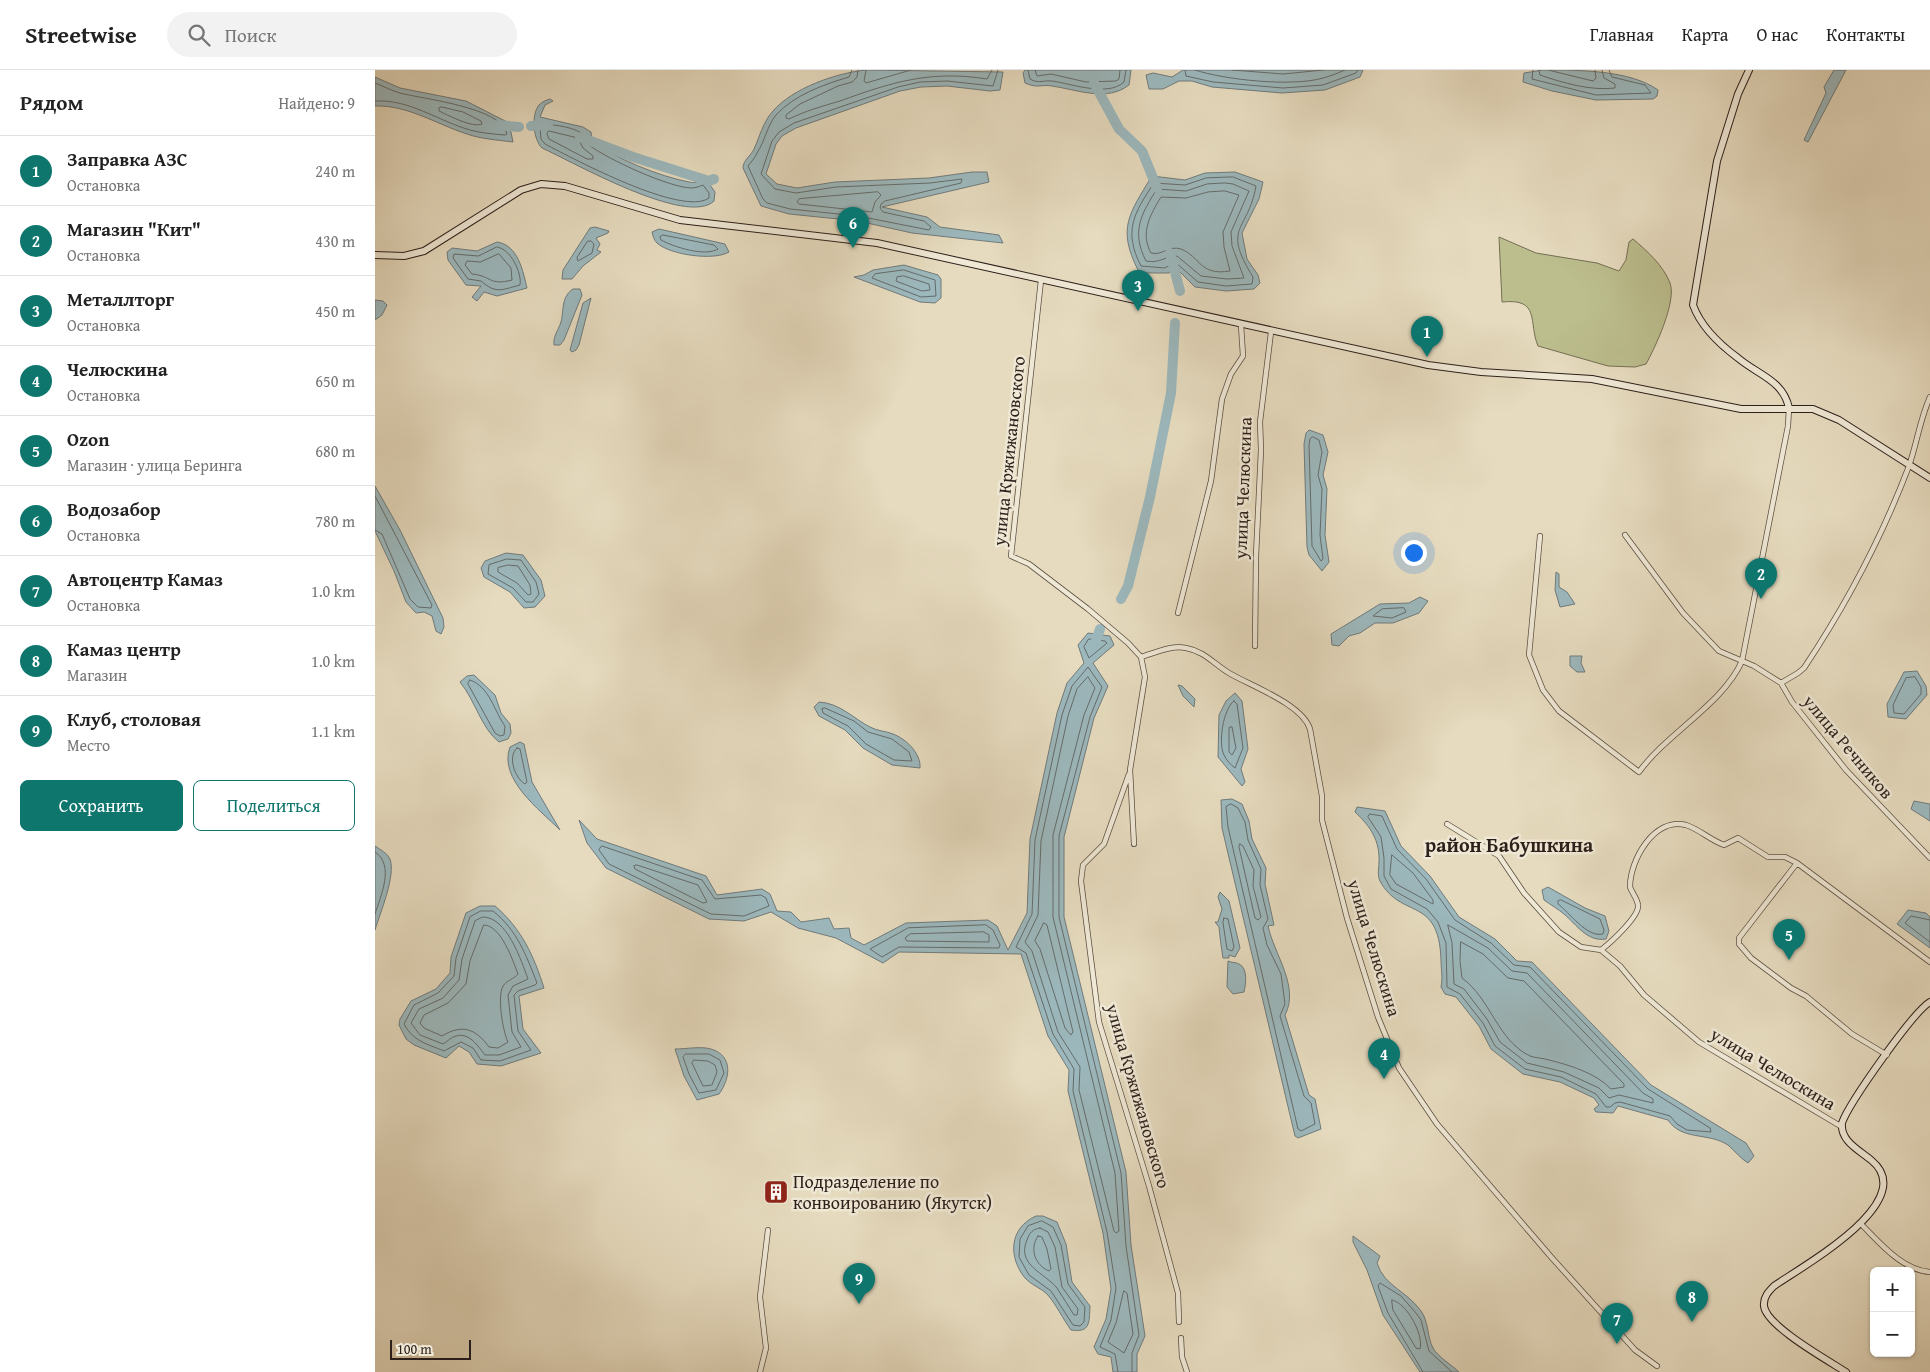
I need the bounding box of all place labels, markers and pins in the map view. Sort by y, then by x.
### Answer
pin: 6 [837,207,869,248]
pin: 3 [1122,270,1154,311]
pin: 1 [1411,316,1443,357]
pin: 2 [1745,558,1777,599]
pin: 5 [1773,919,1805,960]
pin: 4 [1368,1038,1400,1079]
place label: Подразделение по конвоированию (Якутск) [793,1168,992,1216]
building icon: Подразделение по конвоированию (Якутск) [763,1179,789,1205]
pin: 9 [843,1263,875,1304]
pin: 8 [1676,1281,1708,1322]
pin: 7 [1601,1303,1633,1344]

